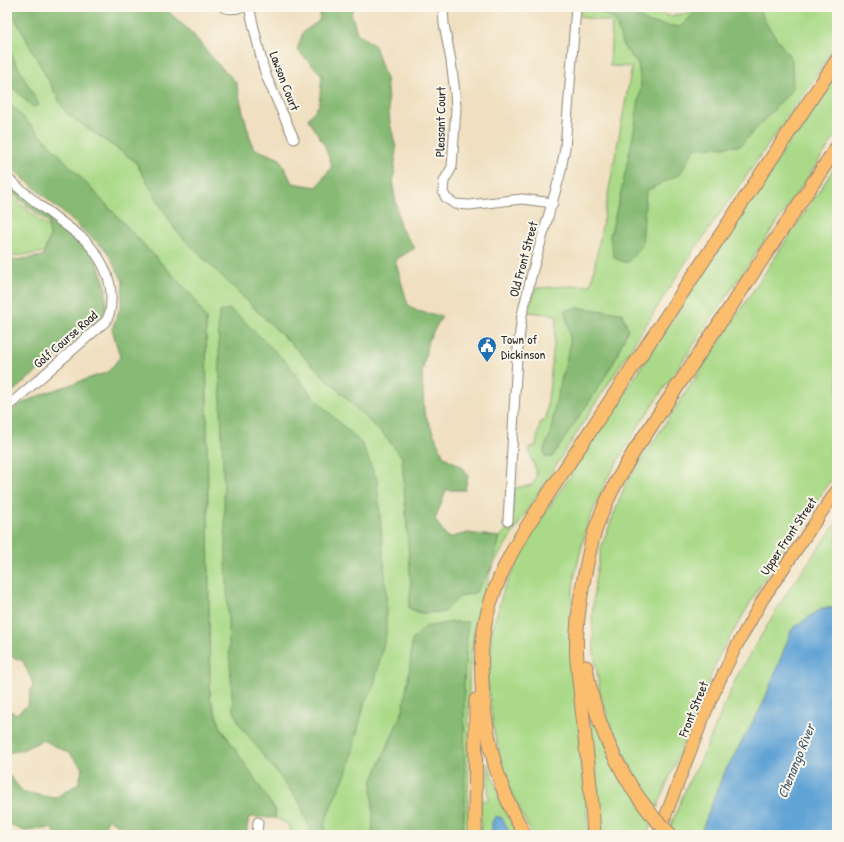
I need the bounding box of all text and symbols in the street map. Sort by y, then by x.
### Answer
street label: Lawson Court [265,49,305,114]
street label: Pleasant Court [430,86,450,157]
street label: Old Front Street [504,219,542,299]
street label: Golf Course Road [29,306,101,372]
place label: Town of Dickinson [501,330,546,363]
public building icon: Town of Dickinson [476,335,498,363]
street label: Upper Front Street [755,493,821,578]
street label: Front Street [673,678,713,741]
water label: Chenango River [772,719,821,801]

